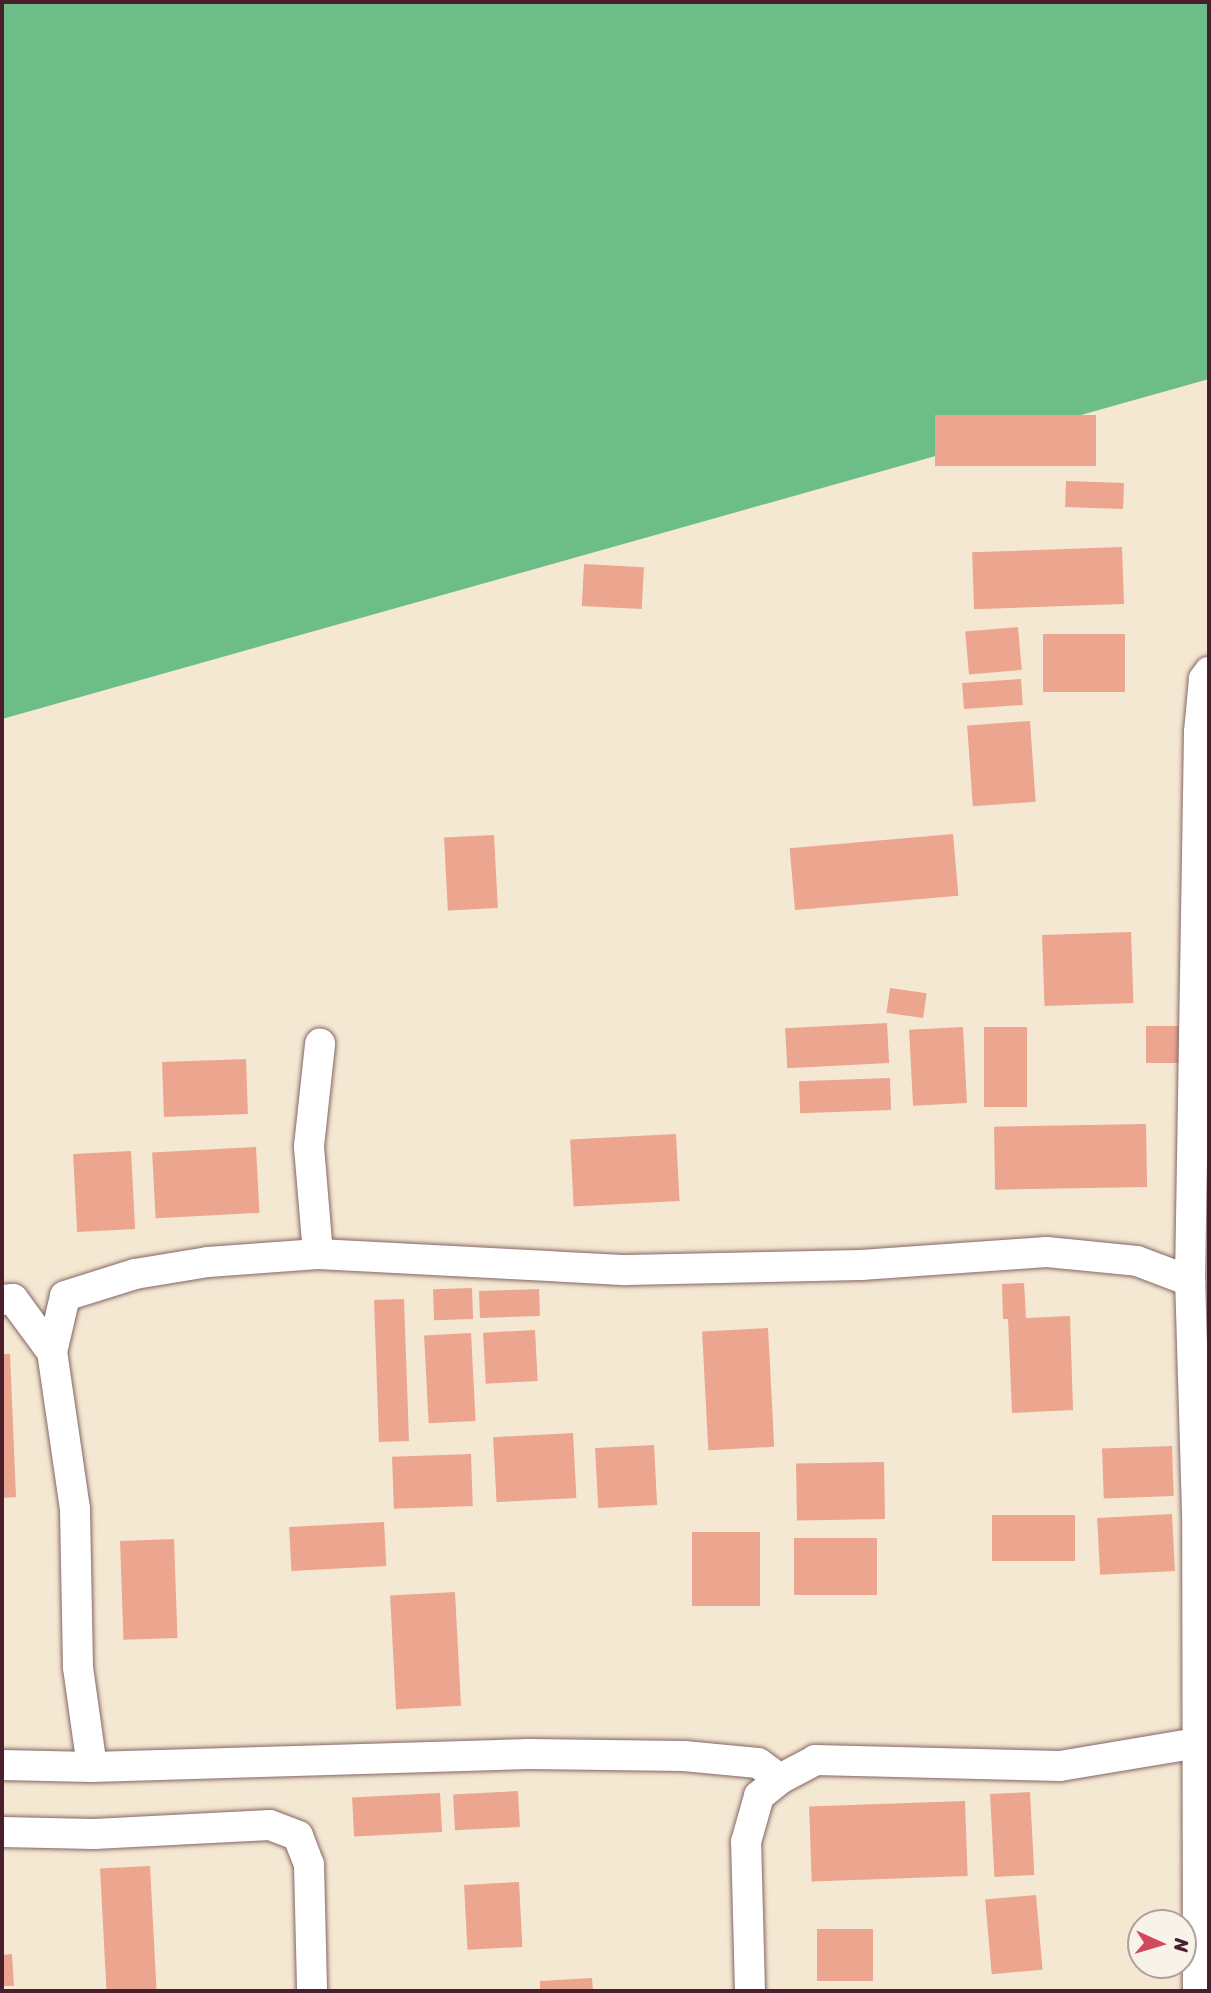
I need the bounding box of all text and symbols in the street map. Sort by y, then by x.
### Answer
north arrow [1127,1909,1197,1979]
text: N [1165,1938,1198,1953]

